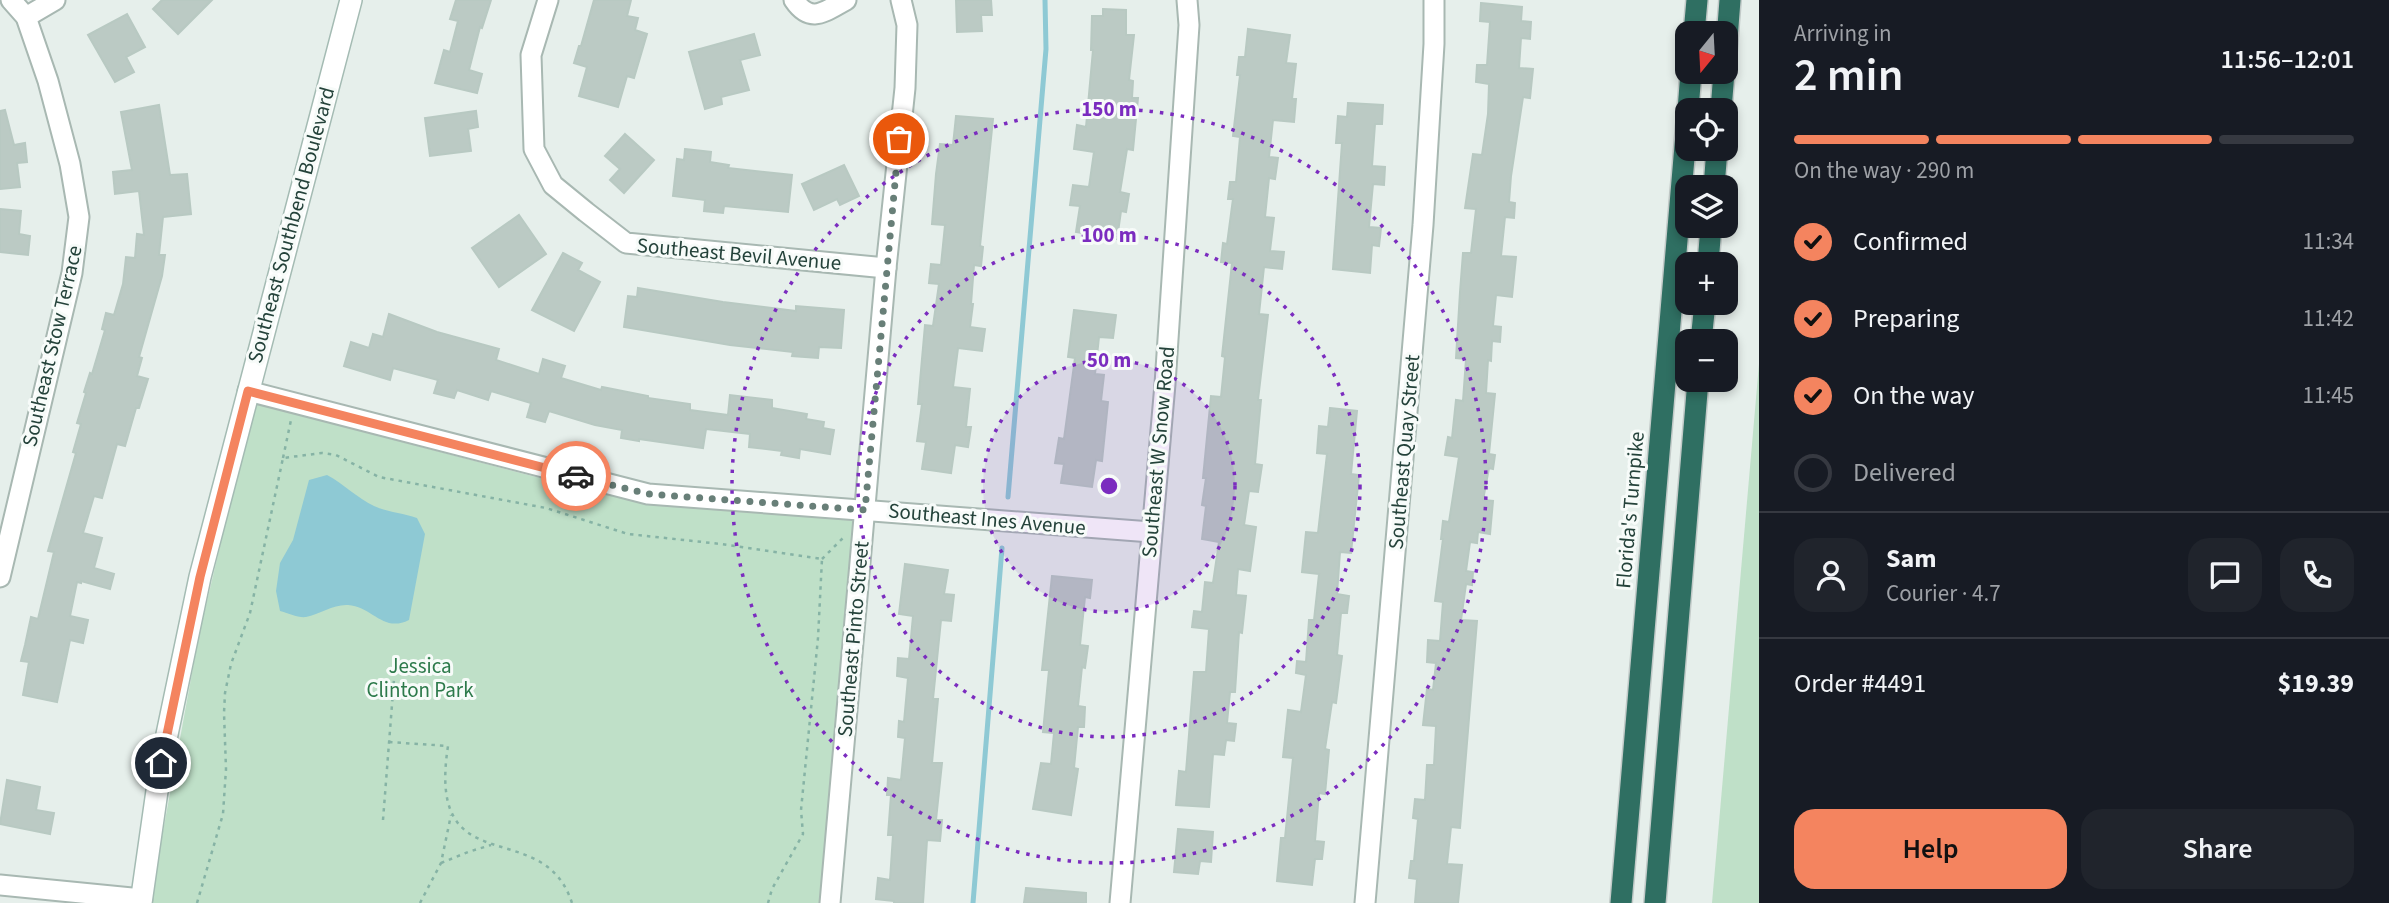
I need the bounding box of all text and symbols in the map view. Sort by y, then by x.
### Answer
text: Arriving in [1794,17,1892,50]
north arrow [1675,21,1738,84]
map controls [1675,21,1738,392]
text: 11:56–12:01 [2221,41,2354,78]
text: 2 min [1794,43,1903,108]
street label: Southeast Southbend Boulevard [240,84,342,366]
text: 150 m [1081,94,1137,124]
button: locate [1675,98,1738,161]
pin [869,109,929,169]
icon: bag [880,120,918,158]
text: On the way · 290 m [1794,154,1974,187]
button: layers [1675,175,1738,238]
text: 100 m [1081,220,1137,250]
icon: check [1794,223,1832,261]
text: Confirmed [1853,223,1968,260]
text: 11:34 [2303,225,2354,258]
street label: Southeast Bevil Avenue [636,230,842,278]
street label: Southeast Stow Terrace [14,242,90,450]
button: + [1675,252,1738,315]
icon: check [1794,300,1832,338]
text: Preparing [1853,300,1959,337]
text: 11:42 [2303,302,2354,335]
button: − [1675,329,1738,392]
text: 50 m [1087,345,1131,375]
street label: Southeast W Snow Road [1134,345,1182,559]
street label: Southeast Quay Street [1381,353,1427,551]
icon: check [1794,377,1832,415]
text: On the way [1853,377,1974,414]
text: 11:45 [2303,379,2354,412]
street label: Florida's Turnpike [1608,430,1652,590]
courier [541,441,611,511]
text: Delivered [1853,454,1956,491]
icon: car [557,457,595,495]
centre of rings [1097,474,1121,498]
street label: Southeast Ines Avenue [887,495,1087,543]
button: person [1794,538,1868,612]
button: chat [2188,538,2262,612]
button: phone [2280,538,2354,612]
street label: Southeast Pinto Street [829,540,877,738]
text: Sam [1886,540,1936,577]
text: Courier · 4.7 [1886,577,2001,610]
park label: Jessica Clinton Park [366,651,474,705]
text: Order #4491 [1794,665,1926,702]
text: $19.39 [2278,665,2354,702]
pin [131,733,191,793]
icon: home [142,744,180,782]
button: Help [1794,809,2067,889]
button: Share [2081,809,2354,889]

